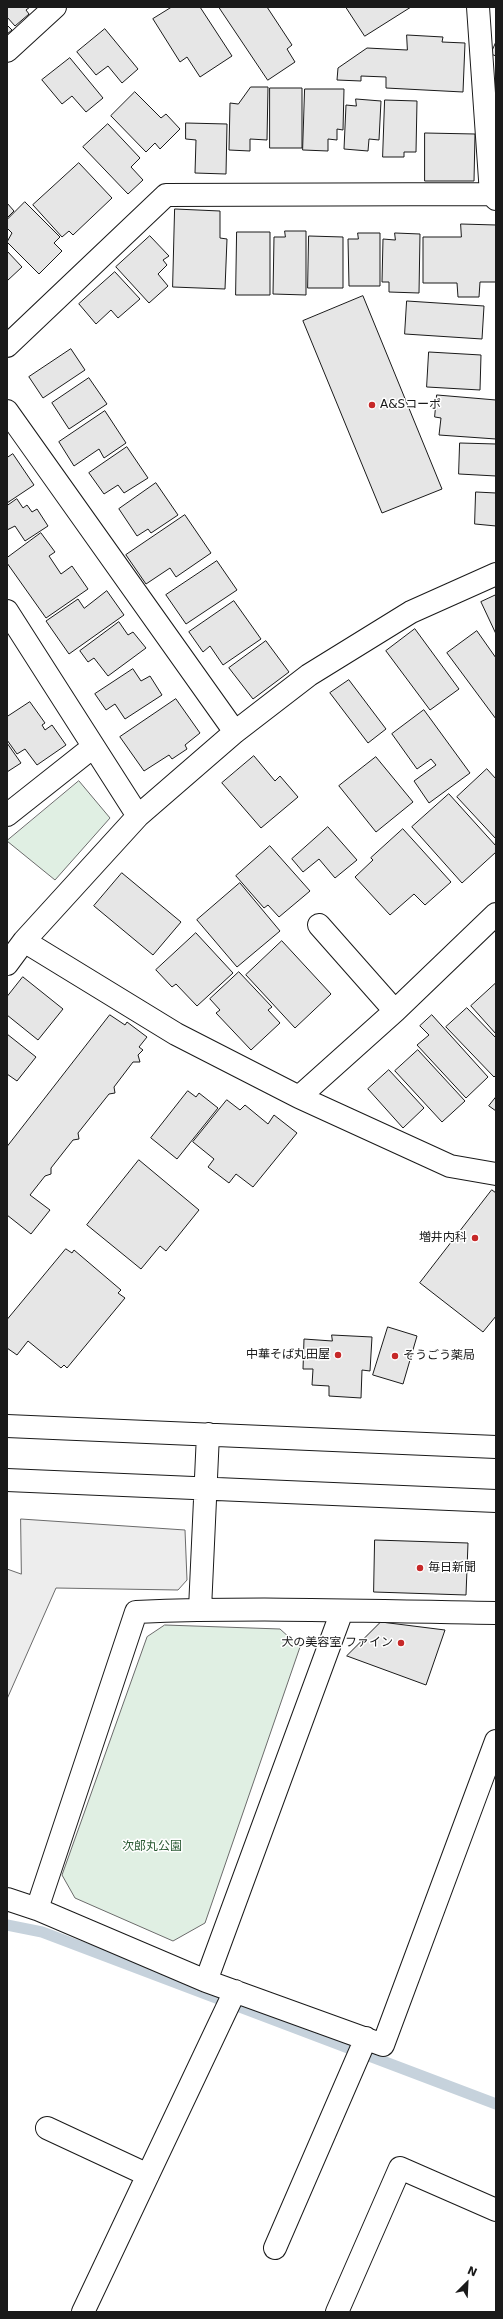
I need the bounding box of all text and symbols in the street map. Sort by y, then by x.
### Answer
place label: A&Sコーポ [380,398,441,412]
marker: A&Sコーポ [367,400,377,410]
place label: 増井内科 [419,1231,467,1245]
marker: 増井内科 [470,1233,480,1243]
place label: 中華そば丸田屋 [246,1348,330,1362]
place label: そうごう薬局 [403,1349,475,1363]
marker: 中華そば丸田屋 [333,1350,343,1360]
marker: そうごう薬局 [390,1351,400,1361]
place label: 毎日新聞 [428,1561,476,1575]
marker: 毎日新聞 [415,1563,425,1573]
place label: 犬の美容室 ファイン [281,1636,393,1650]
marker: 犬の美容室 ファイン [396,1638,406,1648]
park label: 次郎丸公園 [122,1840,182,1854]
north arrow [447,2263,487,2303]
text: N [465,2264,479,2279]

